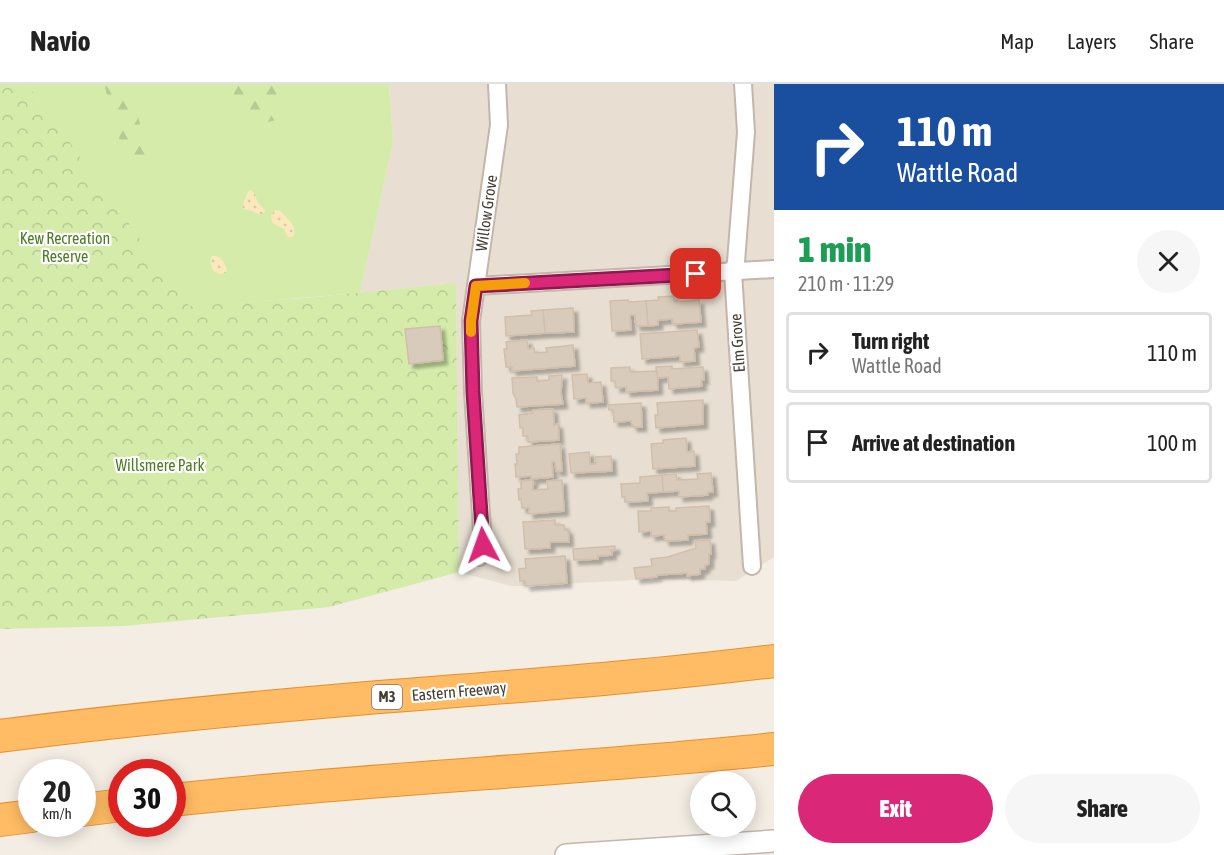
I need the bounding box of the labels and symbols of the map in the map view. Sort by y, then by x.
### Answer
street label: Willow Grove [472,174,500,252]
park label: Kew Recreation Reserve [20,229,110,265]
pin [670,248,721,299]
street label: Elm Grove [726,313,748,373]
park label: Willsmere Park [115,456,205,474]
position arrow [451,513,515,577]
street label: Eastern Freeway [411,678,508,705]
road number: M3 [372,685,402,709]
speed limit sign: 30 [108,759,186,837]

